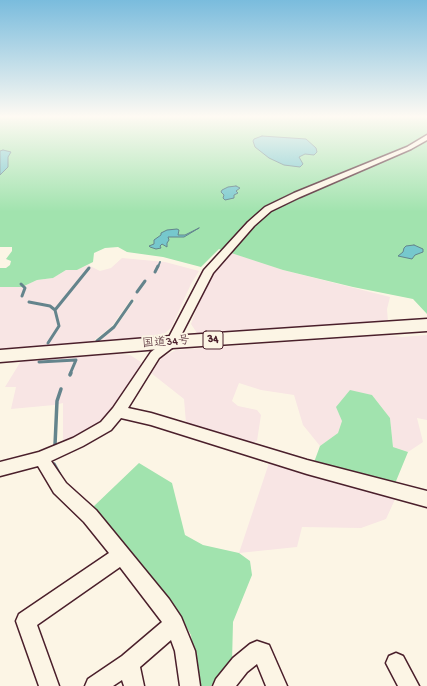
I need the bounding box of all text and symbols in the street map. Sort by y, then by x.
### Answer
road number: 34 [203,331,223,349]
street label: 国道34号 [142,334,190,352]

